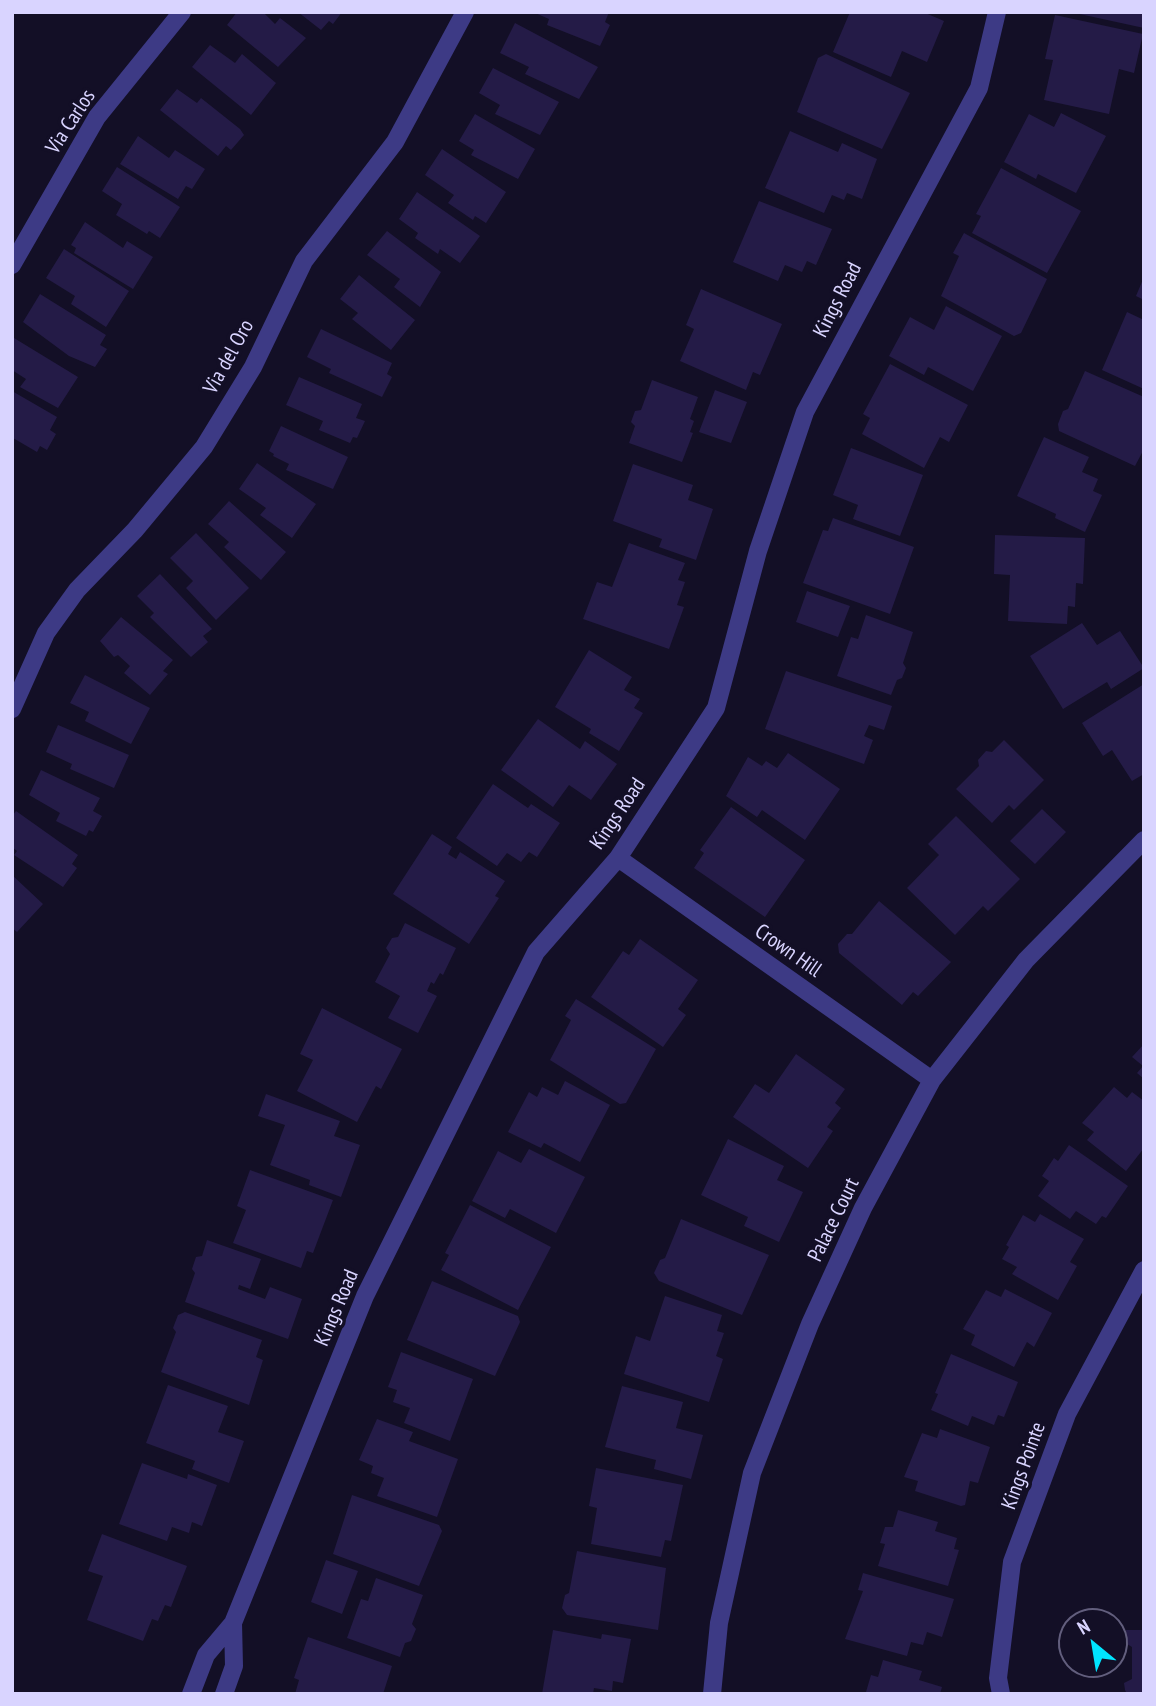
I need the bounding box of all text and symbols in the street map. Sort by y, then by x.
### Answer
street label: Via Carlos [41,85,101,159]
street label: Kings Road [808,258,868,342]
street label: Via del Oro [198,316,260,398]
street label: Kings Road [585,774,651,854]
street label: Crown Hill [750,919,826,983]
street label: Palace Court [803,1174,865,1266]
street label: Kings Road [310,1266,364,1350]
street label: Kings Pointe [997,1419,1051,1513]
north arrow [1058,1608,1128,1678]
text: N [1073,1614,1094,1640]

